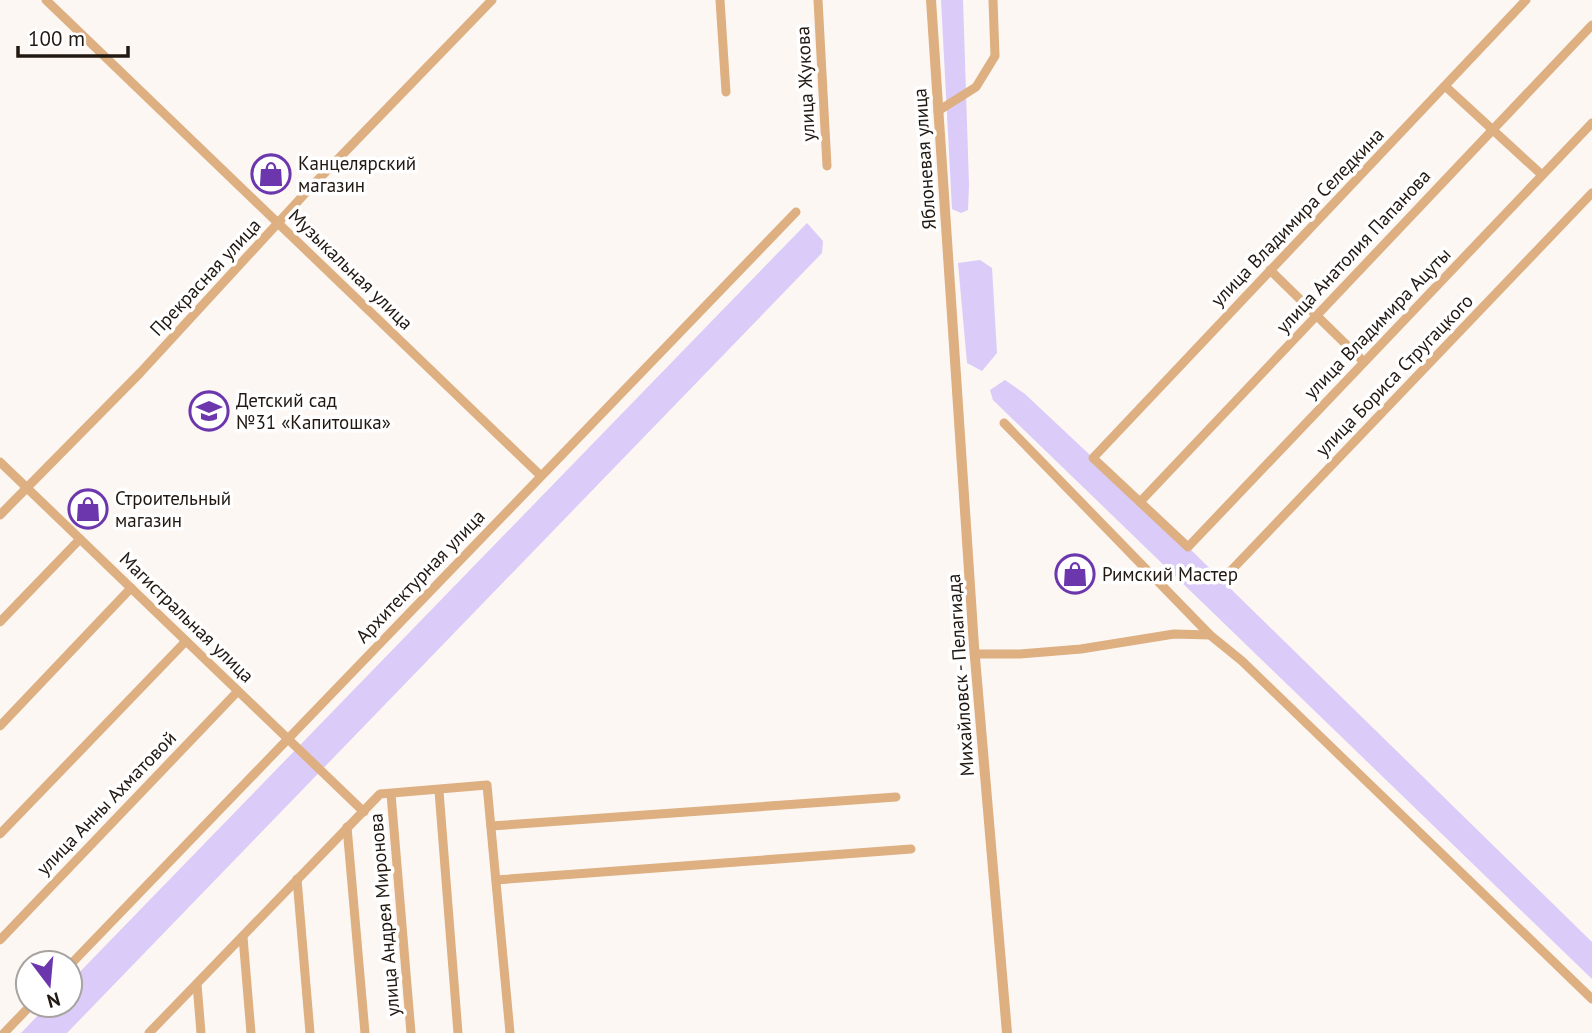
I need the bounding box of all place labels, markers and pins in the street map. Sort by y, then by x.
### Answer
place label: Канцелярский магазин [298,151,416,197]
shop icon: Канцелярский магазин [250,153,292,195]
place label: Детский сад №31 «Капитошка» [236,388,391,434]
school or university icon: Детский сад №31 «Капитошка» [188,390,230,432]
place label: Строительный магазин [115,486,231,532]
shop icon: Строительный магазин [67,488,109,530]
shop icon: Римский Мастер [1054,553,1096,595]
place label: Римский Мастер [1102,562,1238,586]

